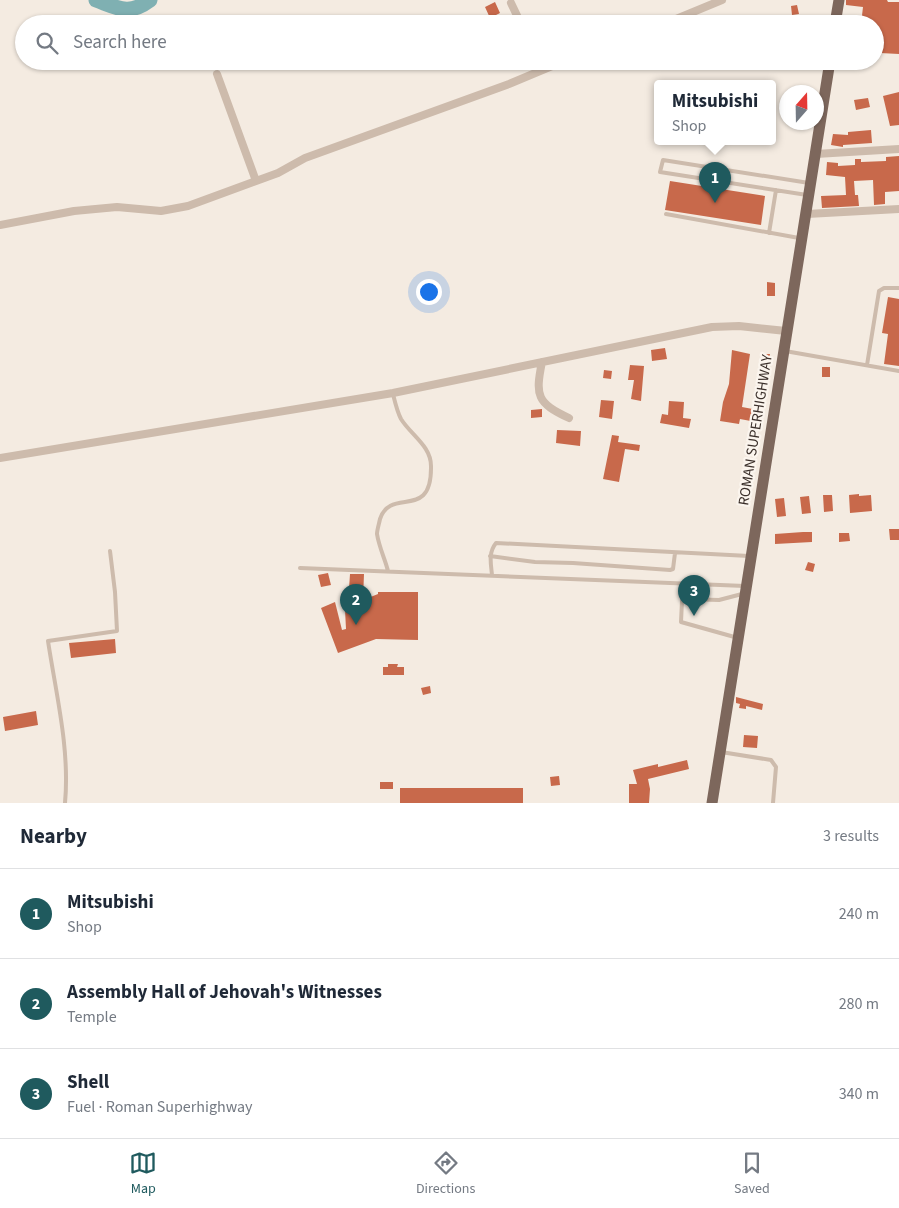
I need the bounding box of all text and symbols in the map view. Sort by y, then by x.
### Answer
search box [15,15,884,70]
icon: search [33,29,61,57]
text: Search here [73,29,167,56]
popup [654,80,776,145]
north arrow [779,85,824,130]
text: Mitsubishi [672,88,758,115]
text: Shop [672,115,706,137]
pin: 1 [699,162,731,203]
your location [416,279,442,305]
street label: ROMAN SUPERHIGHWAY [733,352,778,507]
pin: 3 [678,575,710,616]
pin: 2 [340,584,372,625]
text: Nearby [20,821,87,851]
text: 3 results [823,825,879,847]
text: Mitsubishi [67,889,154,916]
text: 1 [32,903,40,925]
text: 240 m [839,903,879,925]
text: Shop [67,916,102,938]
text: Assembly Hall of Jehovah's Witnesses [67,979,382,1006]
text: 2 [32,993,40,1015]
text: 280 m [839,993,879,1015]
text: Temple [67,1006,117,1028]
text: Shell [67,1069,109,1096]
text: 3 [32,1083,40,1105]
text: 340 m [839,1083,879,1105]
text: Fuel · Roman Superhighway [67,1096,253,1118]
tab: Map [129,1149,157,1199]
tab: Directions [416,1149,475,1199]
tab: Saved [734,1149,770,1199]

